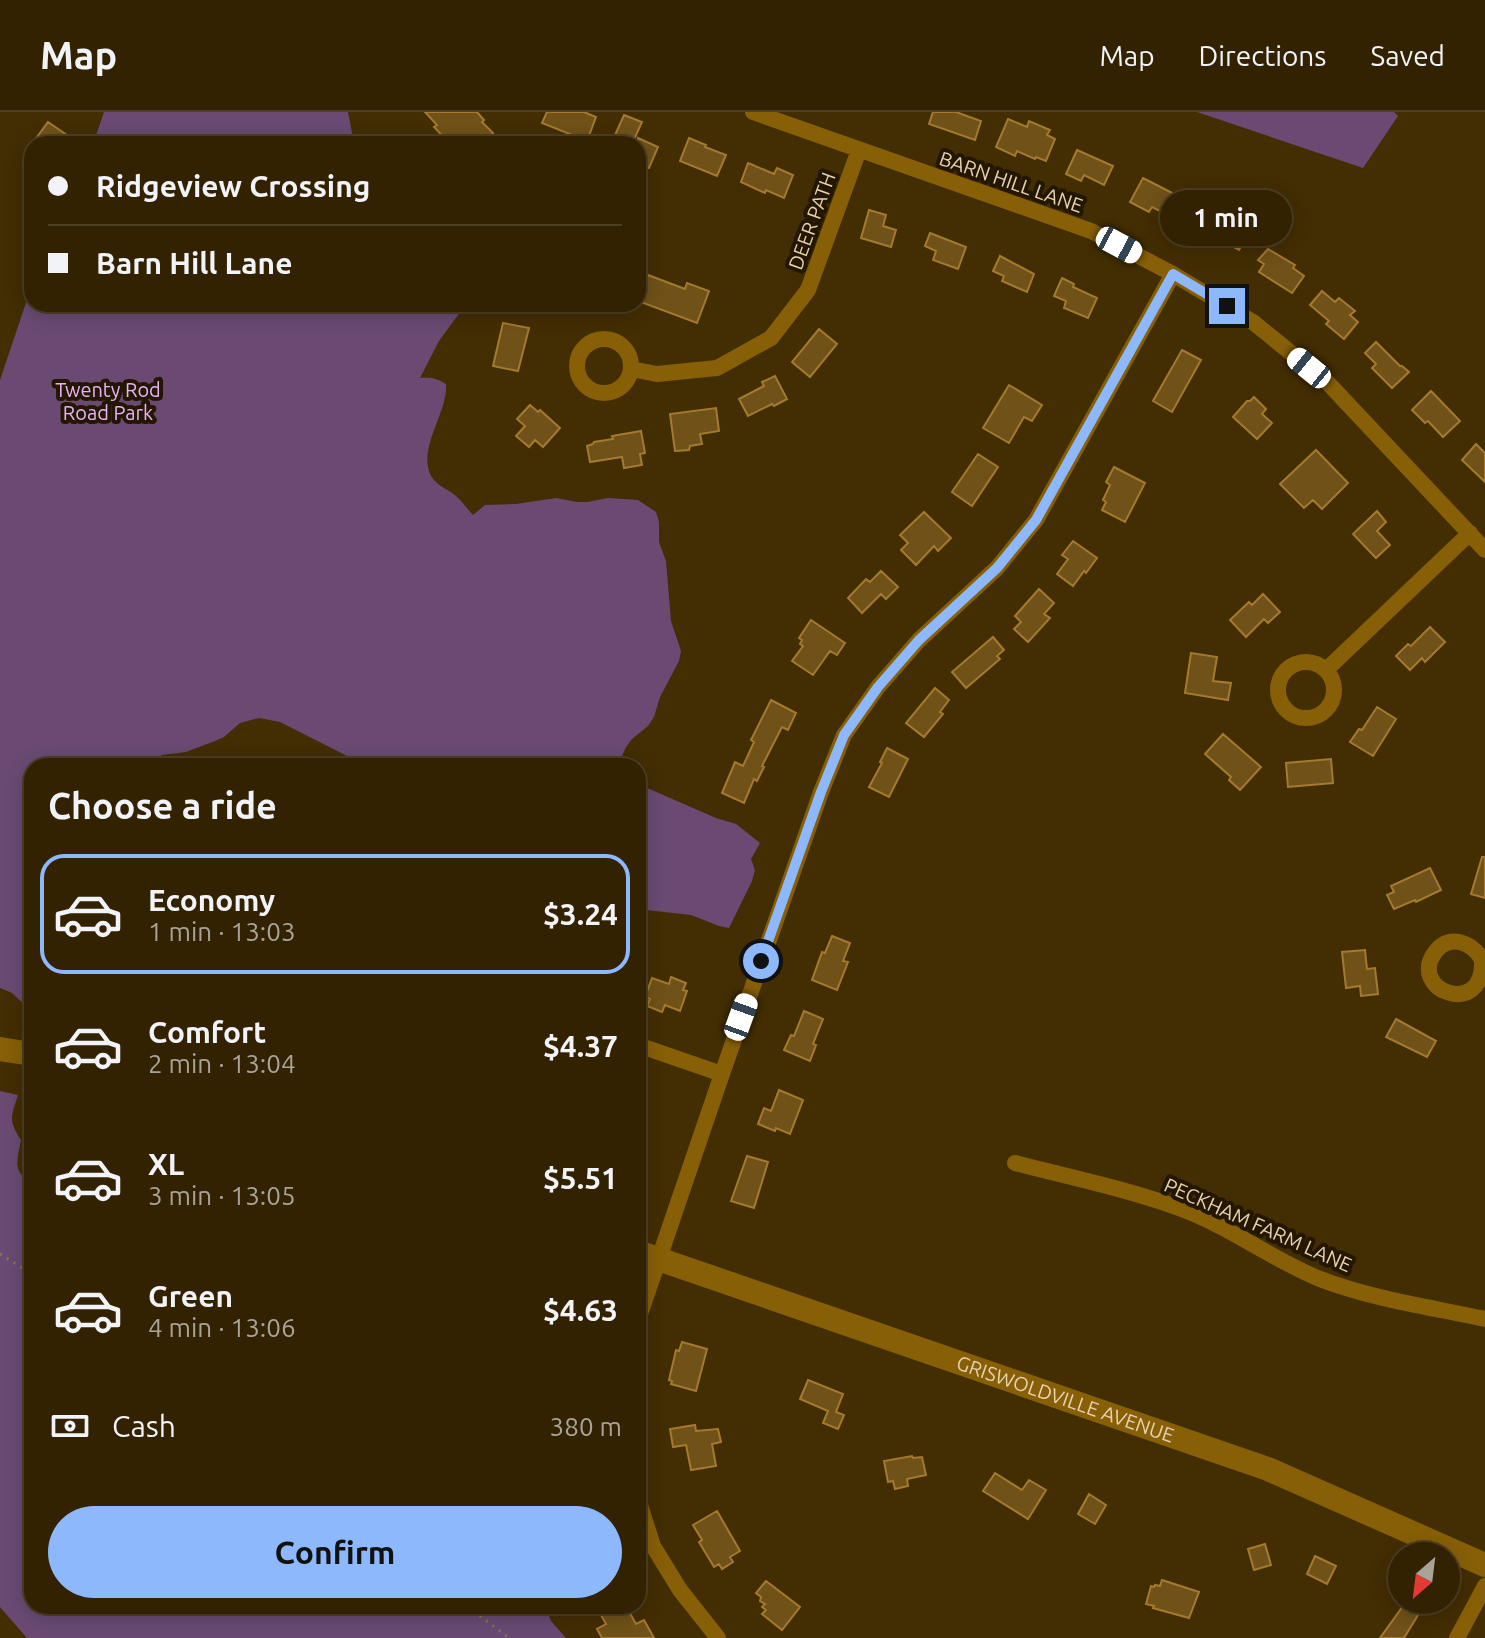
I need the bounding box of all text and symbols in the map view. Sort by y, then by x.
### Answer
text: Map [40,34,117,76]
text: Map [1099,40,1155,71]
text: Directions [1199,40,1326,71]
text: Saved [1370,40,1445,71]
street label: BARN HILL LANE [936,146,1086,217]
text: Ridgeview Crossing [96,169,370,203]
street label: DEER PATH [783,169,840,273]
callout: 1 min [1161,190,1293,246]
text: 1 min [1193,203,1259,232]
car [1092,223,1146,267]
text: Barn Hill Lane [96,246,292,280]
route end [1209,288,1245,324]
car [1283,344,1335,392]
park label: Twenty Rod Road Park [55,378,161,424]
text: Choose a ride [48,785,277,826]
icon: car [52,878,124,950]
text: Economy [148,883,275,917]
text: $3.24 [543,897,618,931]
text: 1 min · 13:03 [148,917,296,946]
route start [743,943,779,979]
car [722,990,760,1044]
icon: car [52,1010,124,1082]
text: Comfort [148,1015,266,1049]
text: $4.37 [543,1029,618,1063]
text: 2 min · 13:04 [148,1049,296,1078]
icon: car [52,1142,124,1214]
text: XL [148,1147,184,1181]
text: $5.51 [543,1161,618,1195]
street label: PECKHAM FARM LANE [1161,1173,1355,1276]
text: 3 min · 13:05 [148,1181,296,1210]
icon: car [52,1274,124,1346]
text: Green [148,1279,233,1313]
text: $4.63 [543,1293,618,1327]
text: 4 min · 13:06 [148,1313,296,1342]
street label: GRISWOLDVILLE AVENUE [954,1351,1177,1447]
icon: cash [48,1404,92,1448]
text: Cash [112,1409,176,1443]
text: 380 m [550,1412,622,1441]
button: Confirm [48,1506,622,1598]
north arrow [1388,1542,1460,1614]
map controls [1388,1542,1460,1614]

